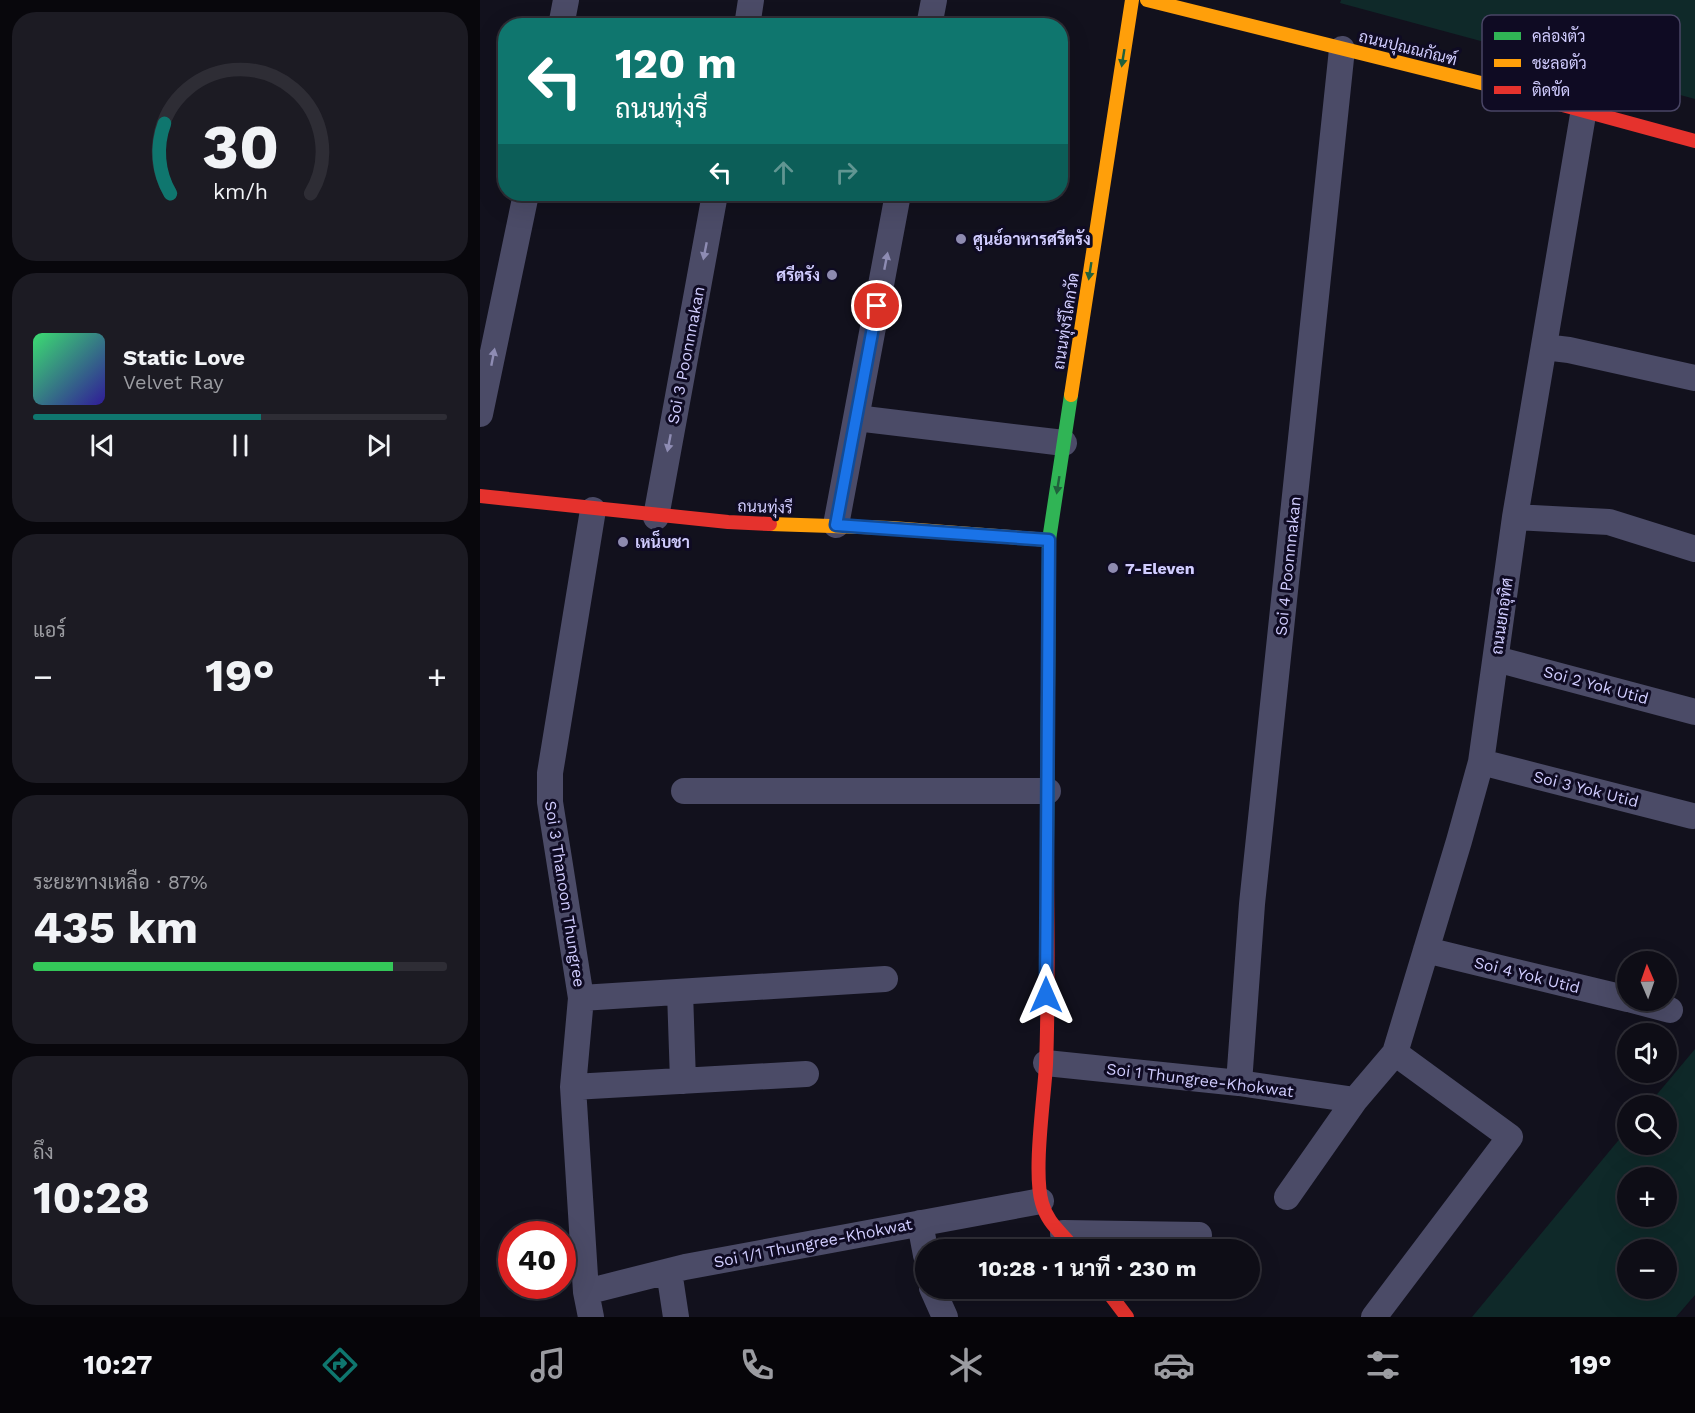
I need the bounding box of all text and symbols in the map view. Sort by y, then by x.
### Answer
legend [1482,15,1680,111]
street label: ถนนปุณณกัณฑ์ [1356,24,1460,71]
text: คล่องตัว [1532,26,1586,46]
text: 120 m [615,39,737,88]
icon: left [516,42,594,120]
one-way arrow [1119,48,1128,67]
text: ชะลอตัว [1532,53,1587,73]
text: ติดขัด [1532,80,1570,100]
text: ถนนทุ่งรี [615,93,708,125]
text: 30 [201,110,279,183]
icon: left [704,156,737,189]
icon: ahead [767,156,800,189]
icon: right [830,156,863,189]
text: km/h [212,179,268,204]
place label: ศูนย์อาหารศรีตรัง [973,228,1091,252]
marker: ศูนย์อาหารศรีตรัง [954,232,968,246]
one-way arrow [700,242,709,261]
one-way arrow [881,252,890,271]
one-way arrow [1086,262,1095,281]
place label: ศรีตรัง [776,265,820,285]
marker: ศรีตรัง [825,268,839,282]
street label: ถนนทุ่งรีโคกวัด [1047,271,1085,371]
pin [851,280,902,331]
street label: Soi 3 Poonnnakan [663,285,709,425]
icon: arrive [860,289,893,322]
text: Static Love [123,345,245,370]
one-way arrow [489,348,499,366]
text: Velvet Ray [123,370,224,394]
icon: previous [86,429,119,462]
icon: pause [224,429,257,462]
icon: next [362,429,395,462]
one-way arrow [664,433,673,452]
one-way arrow [1053,475,1062,494]
street label: ถนนทุ่งรี [737,495,793,519]
street label: Soi 4 Poonnnakan [1271,495,1305,637]
place label: เหน็บชา [635,529,690,552]
marker: เหน็บชา [616,535,630,549]
place label: 7-Eleven [1125,559,1195,578]
marker: 7-Eleven [1106,561,1120,575]
street label: ถนนยกอุทิศ [1487,576,1519,656]
text: แอร์ [33,618,66,642]
text: 19° [205,649,275,702]
text: − [33,657,53,696]
text: + [427,657,447,696]
street label: Soi 2 Yok Utid [1541,662,1651,708]
street label: Soi 3 Yok Utid [1531,767,1641,811]
street label: Soi 3 Thanoon Thungree [541,799,589,989]
text: ระยะทางเหลือ · 87% [33,870,208,894]
text: 435 km [33,901,198,954]
north arrow [1617,951,1677,1011]
map controls [1617,951,1677,1299]
street label: Soi 4 Yok Utid [1472,953,1582,997]
position arrow [1014,963,1078,1027]
button: sound [1617,1023,1677,1083]
street label: Soi 1 Thungree-Khokwat [1105,1059,1295,1101]
button: search [1617,1095,1677,1155]
text: ถึง [33,1140,54,1164]
button: + [1617,1167,1677,1227]
text: 10:28 [33,1171,150,1224]
street label: Soi 1/1 Thungree-Khokwat [712,1214,914,1272]
speed limit sign: 40 [498,1221,576,1299]
button: − [1617,1239,1677,1299]
text: 10:28 · 1 นาที · 230 m [979,1256,1196,1281]
icon: directions [319,1344,361,1386]
icon: music [527,1344,569,1386]
icon: phone [736,1344,778,1386]
icon: climate [945,1344,987,1386]
icon: car [1153,1344,1195,1386]
icon: filters [1362,1344,1404,1386]
text: 10:27 [83,1349,152,1381]
text: 19° [1570,1349,1612,1381]

